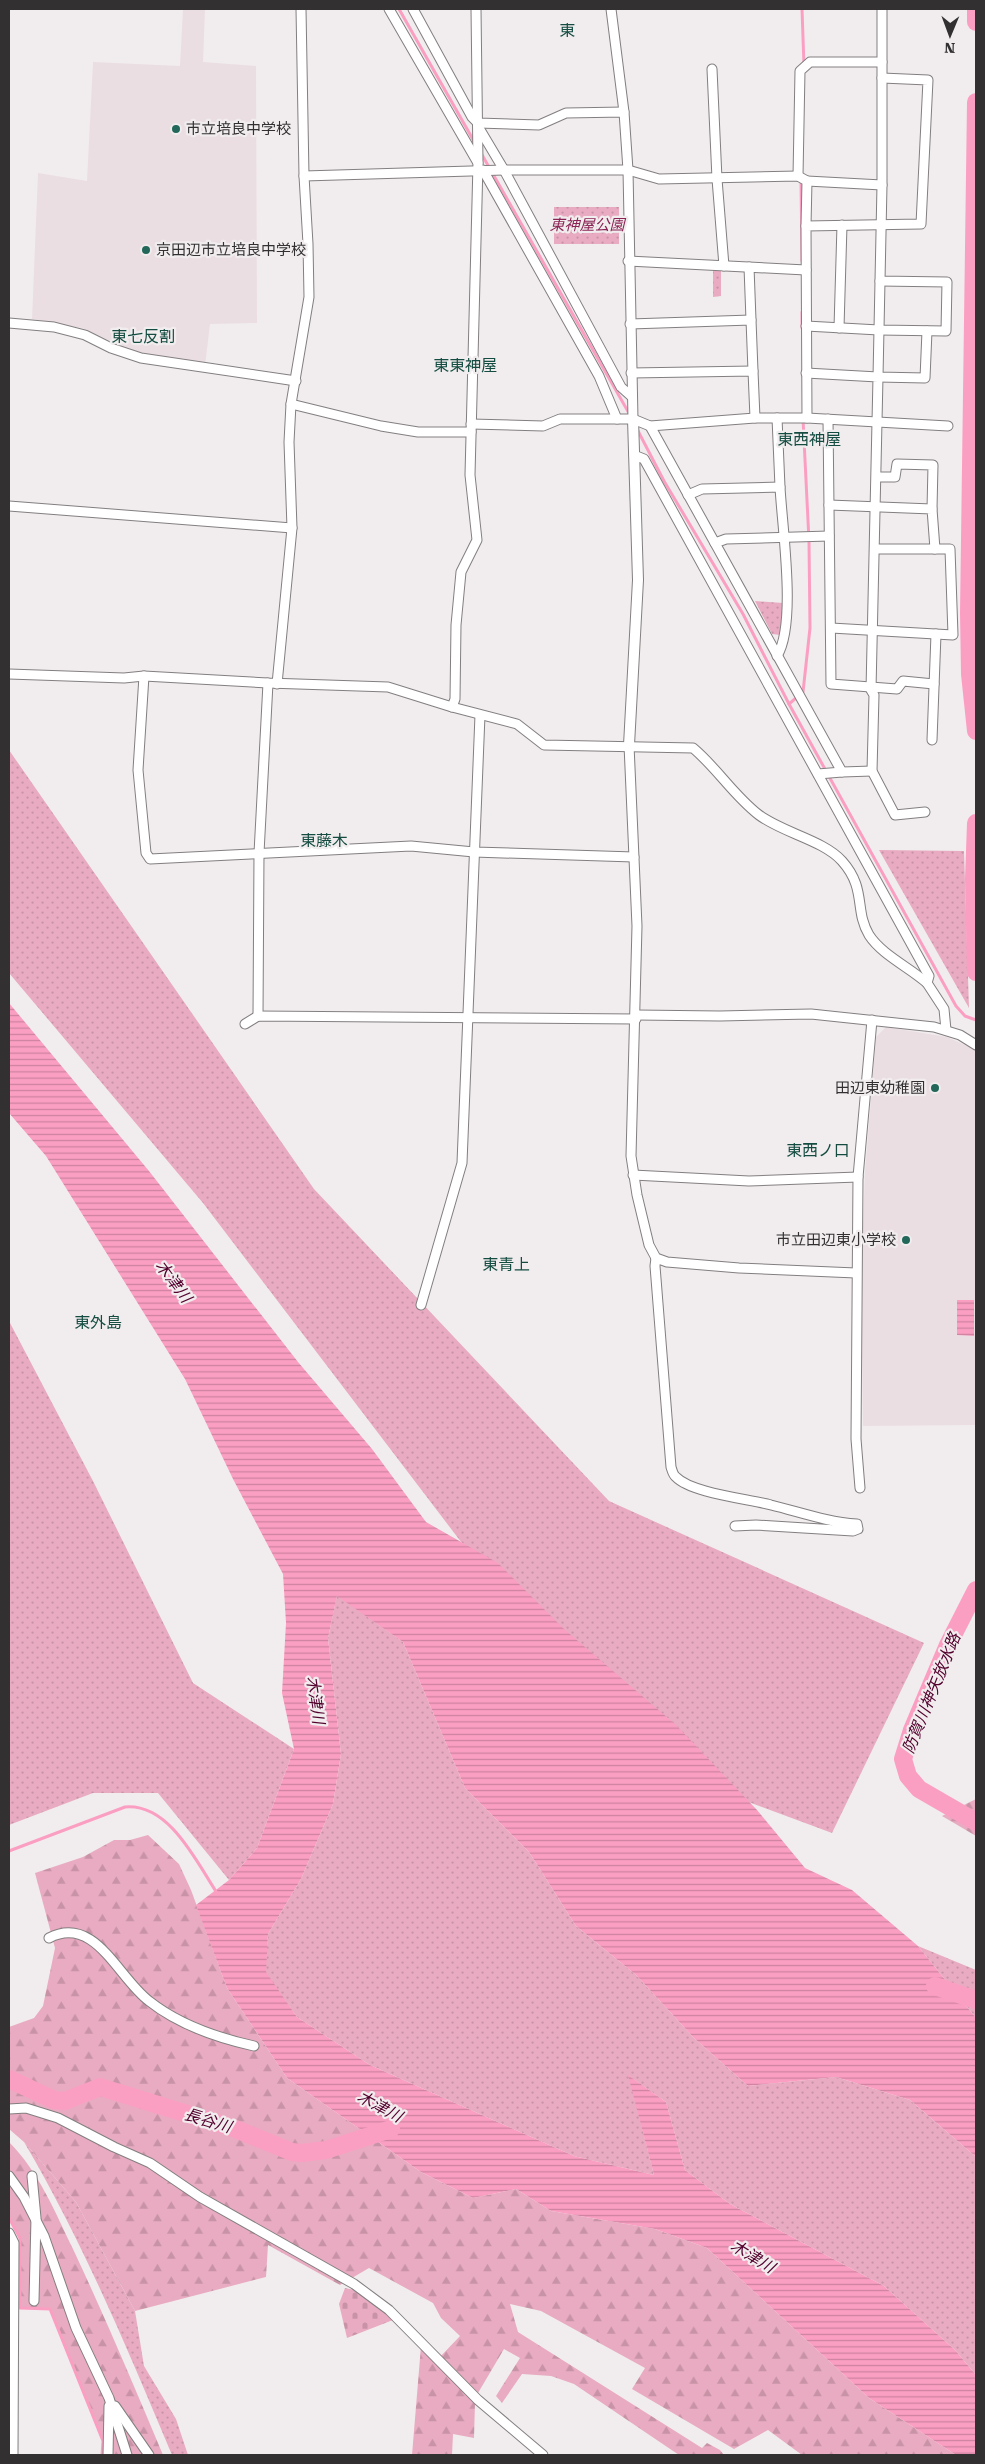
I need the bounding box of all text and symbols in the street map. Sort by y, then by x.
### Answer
north arrow [925,10,975,60]
district label: 東 [559,21,575,40]
text: N [944,40,955,56]
place label: 市立培良中学校 [186,120,291,138]
marker: 市立培良中学校 [170,123,182,135]
park label: 東神屋公園 [549,216,626,234]
place label: 京田辺市立培良中学校 [156,241,306,259]
marker: 京田辺市立培良中学校 [140,244,152,256]
district label: 東七反割 [111,327,175,346]
district label: 東東神屋 [433,356,497,375]
district label: 東西神屋 [777,430,841,449]
district label: 東藤木 [300,831,348,850]
place label: 田辺東幼稚園 [835,1079,925,1097]
marker: 田辺東幼稚園 [929,1082,941,1094]
district label: 東西ノ口 [786,1141,850,1160]
place label: 市立田辺東小学校 [776,1231,896,1249]
marker: 市立田辺東小学校 [900,1234,912,1246]
district label: 東青上 [482,1255,530,1274]
water label: 木津川 [152,1256,197,1308]
district label: 東外島 [74,1313,122,1332]
water label: 防賀川神矢放水路 [899,1628,965,1756]
water label: 木津川 [303,1675,329,1727]
water label: 木津川 [354,2087,407,2127]
water label: 長谷川 [182,2104,235,2137]
water label: 木津川 [727,2236,780,2278]

